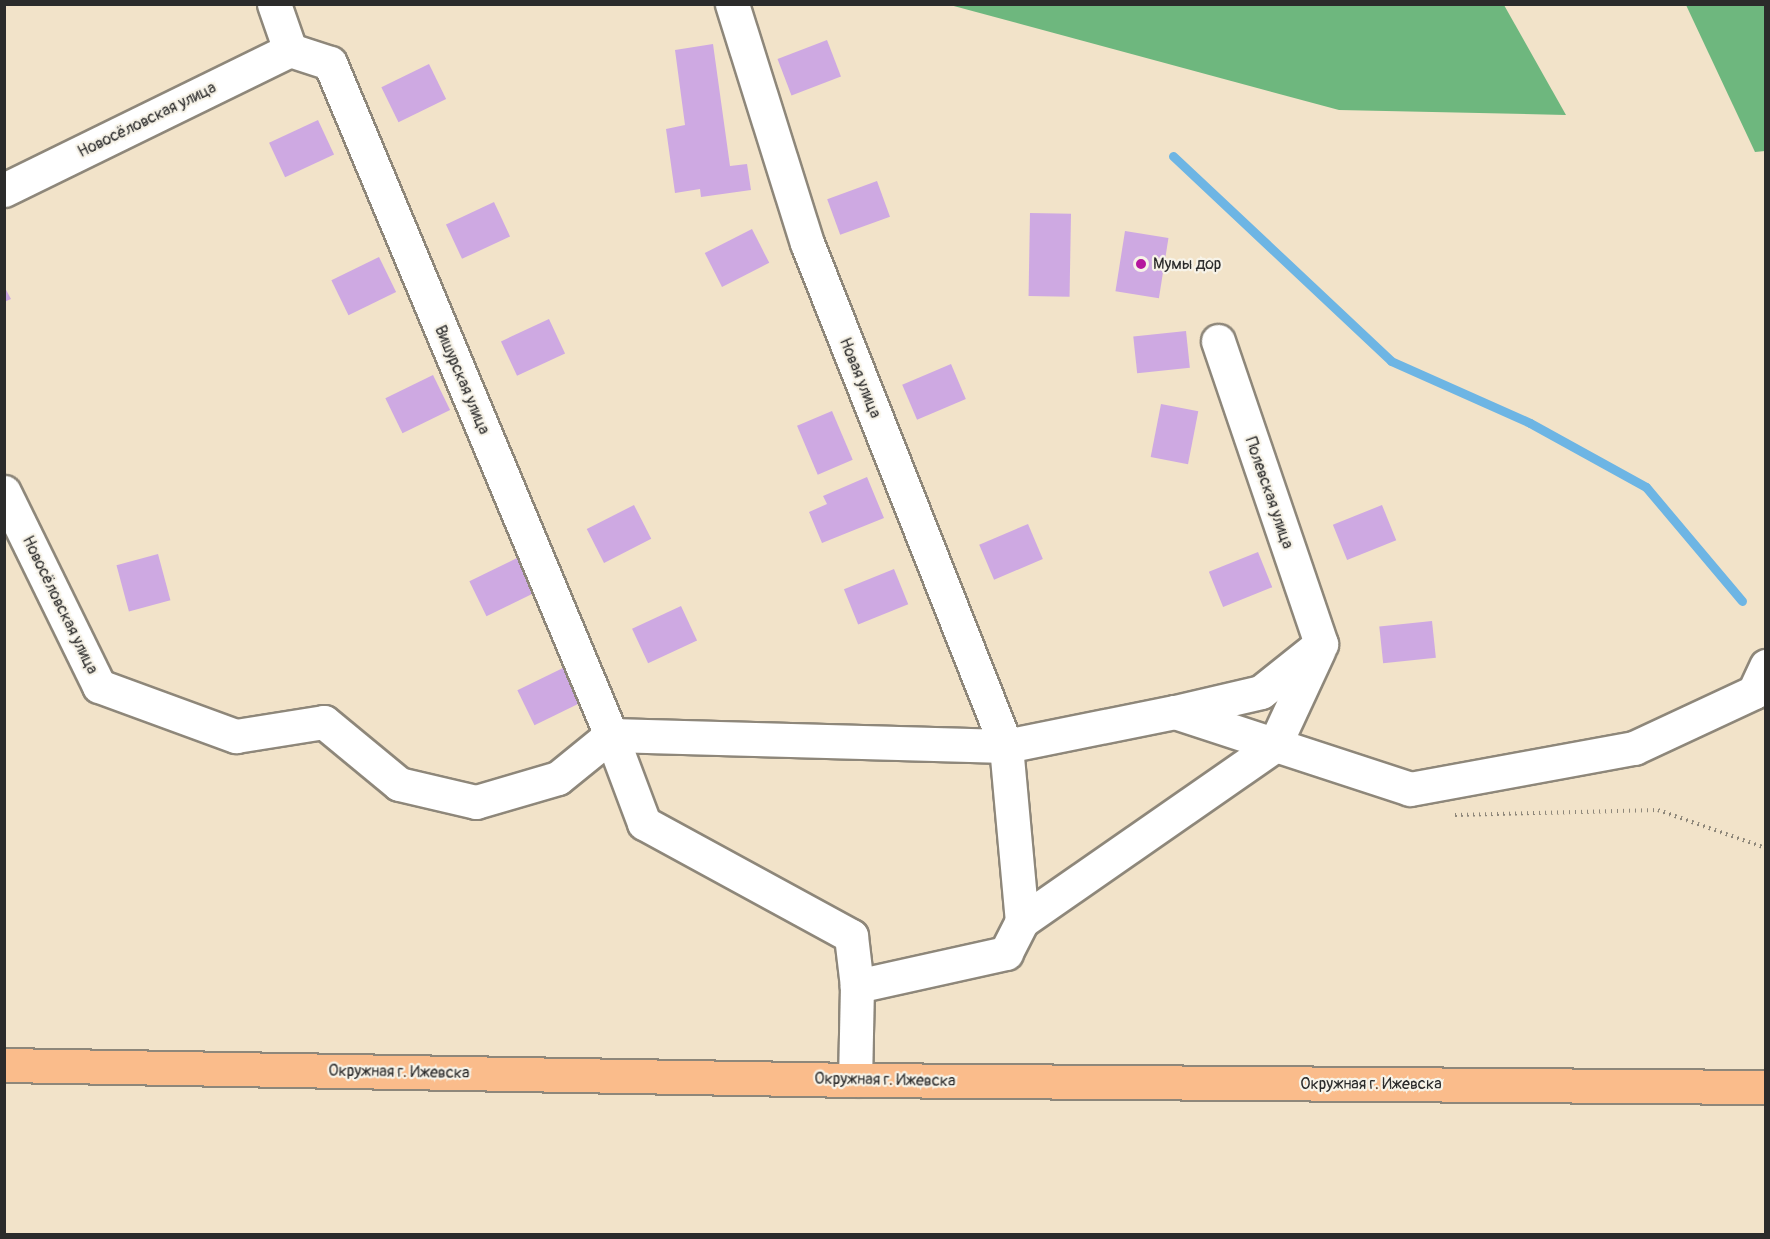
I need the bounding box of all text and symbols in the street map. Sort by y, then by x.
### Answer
street label: Новосёловская улица [75,78,219,162]
place label: Мумы дор [1153,254,1221,274]
marker: Мумы дор [1134,257,1148,271]
street label: Вишурская улица [430,323,494,437]
street label: Новая улица [835,335,885,421]
street label: Полевская улица [1241,435,1297,551]
street label: Новосёловская улица [18,533,102,677]
street label: Окружная г. Ижевска [328,1061,470,1083]
street label: Окружная г. Ижевска [814,1069,956,1091]
street label: Окружная г. Ижевска [1300,1074,1442,1094]

